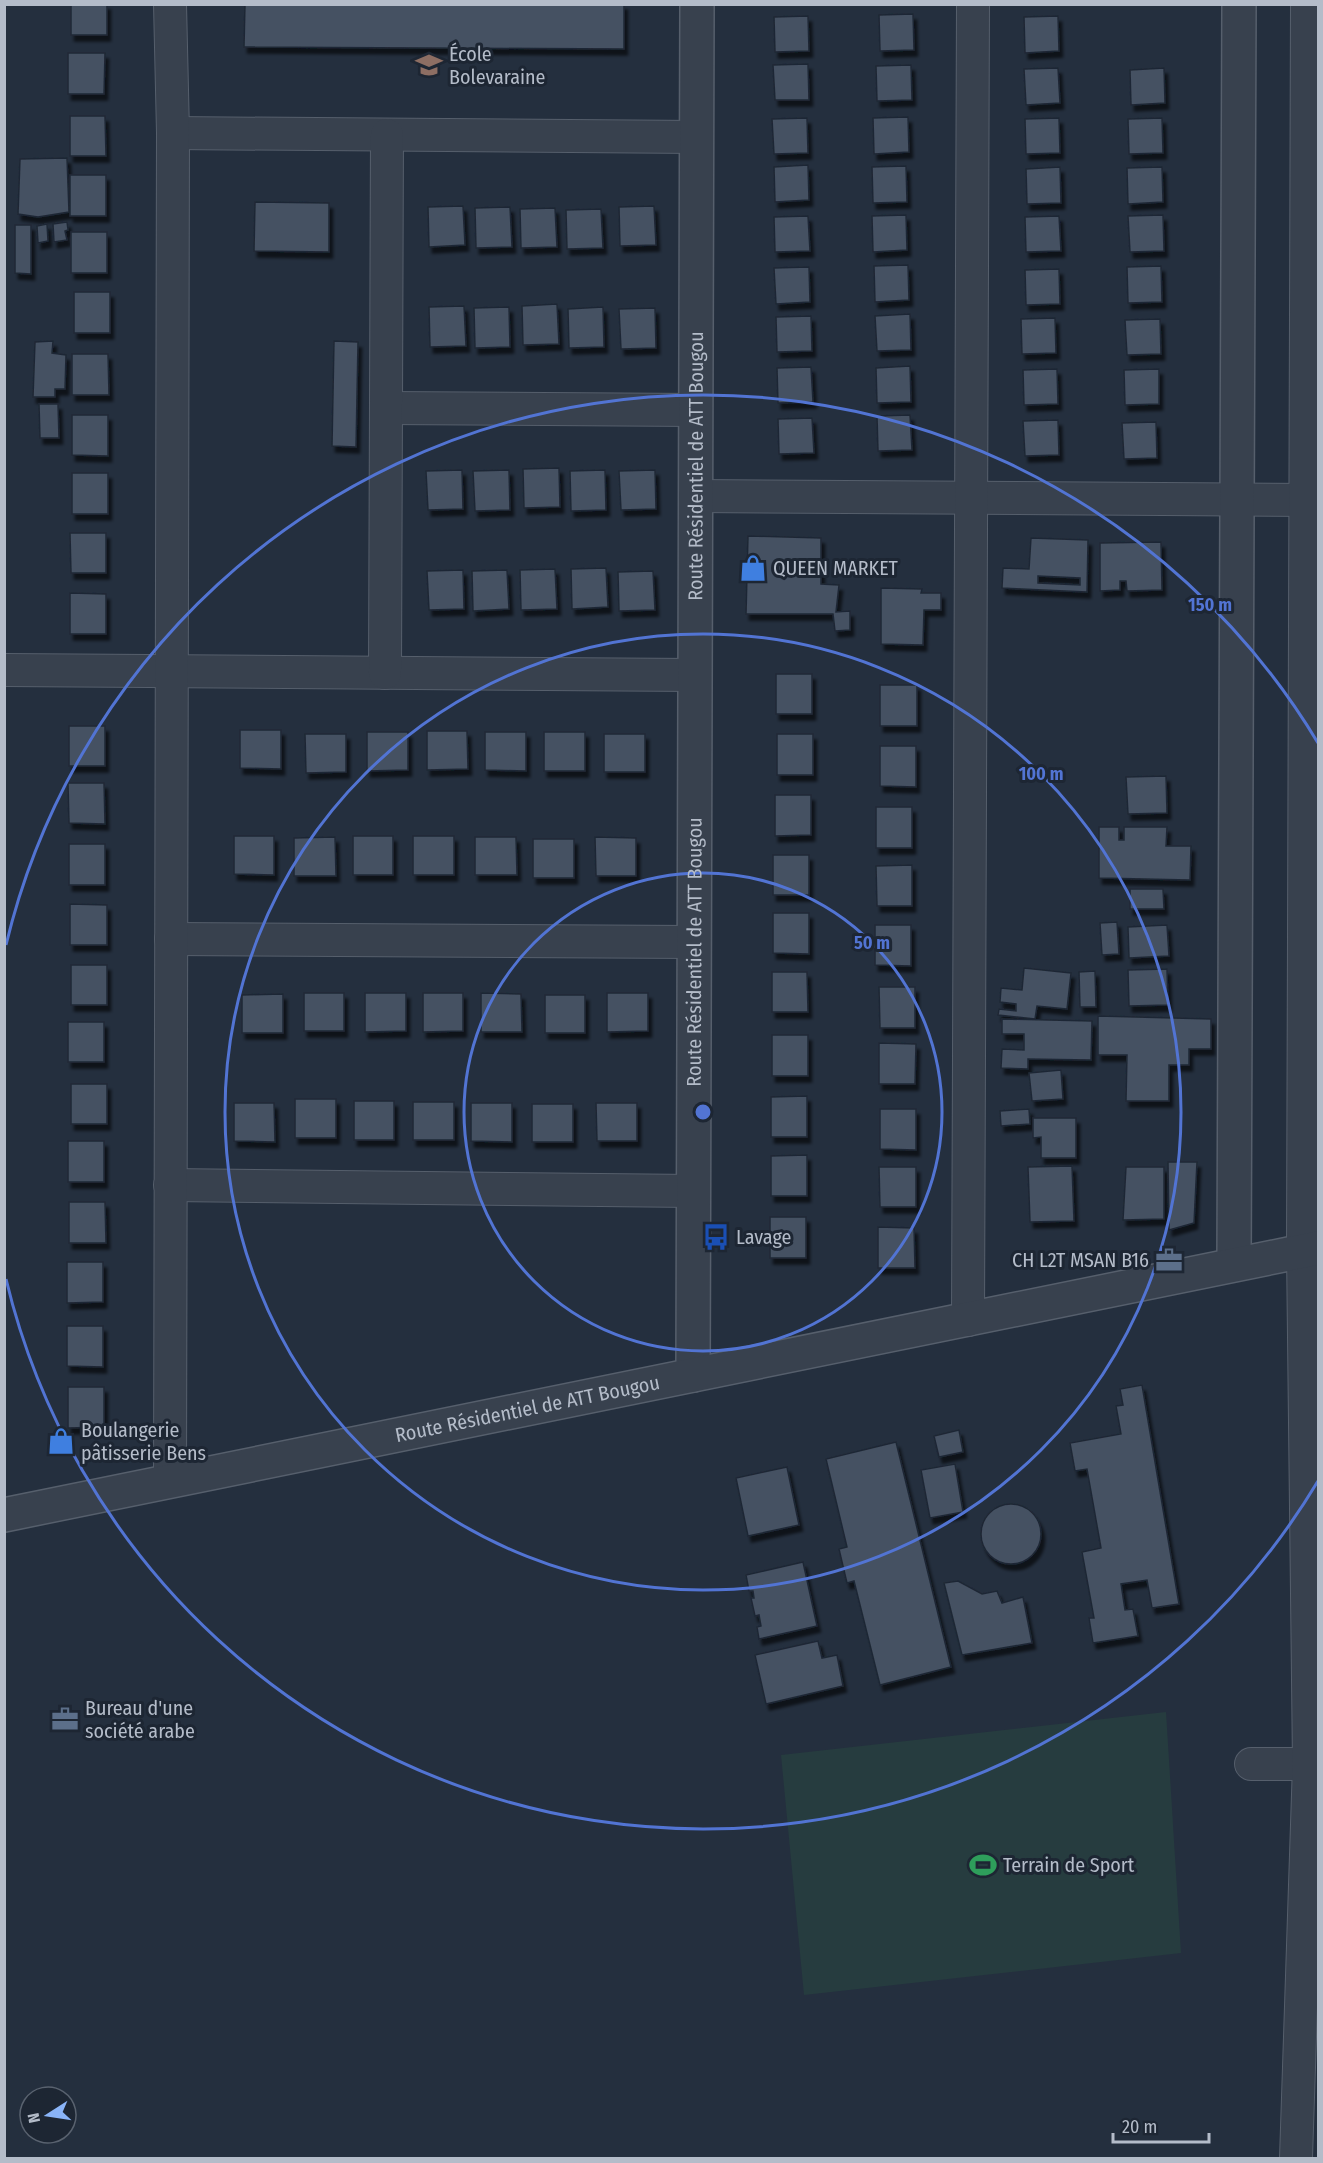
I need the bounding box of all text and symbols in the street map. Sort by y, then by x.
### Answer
place label: École Bolevaraine [449,42,545,89]
school or university icon: École Bolevaraine [414,50,444,80]
street label: Route Résidentiel de ATT Bougou [683,331,708,601]
shop icon: QUEEN MARKET [738,553,768,583]
place label: QUEEN MARKET [773,556,899,580]
text: 150 m [1188,594,1232,616]
text: 100 m [1019,763,1063,785]
street label: Route Résidentiel de ATT Bougou [682,817,707,1087]
text: 50 m [854,932,890,954]
centre of rings [693,1102,713,1122]
bus stop icon: Lavage [701,1222,731,1252]
place label: Lavage [736,1225,791,1249]
office icon: CH L2T MSAN B16 [1154,1245,1184,1275]
place label: CH L2T MSAN B16 [1012,1248,1149,1272]
street label: Route Résidentiel de ATT Bougou [393,1370,662,1447]
place label: Boulangerie pâtisserie Bens [81,1418,206,1465]
shop icon: Boulangerie pâtisserie Bens [46,1426,76,1456]
place label: Bureau d'une société arabe [85,1696,195,1743]
office icon: Bureau d'une société arabe [50,1704,80,1734]
sports icon: Terrain de Sport [968,1850,998,1880]
place label: Terrain de Sport [1003,1853,1135,1877]
north arrow [18,2085,78,2145]
scale bar [1113,2106,1209,2144]
text: N [24,2111,44,2125]
text: 20 m [1122,2116,1157,2138]

